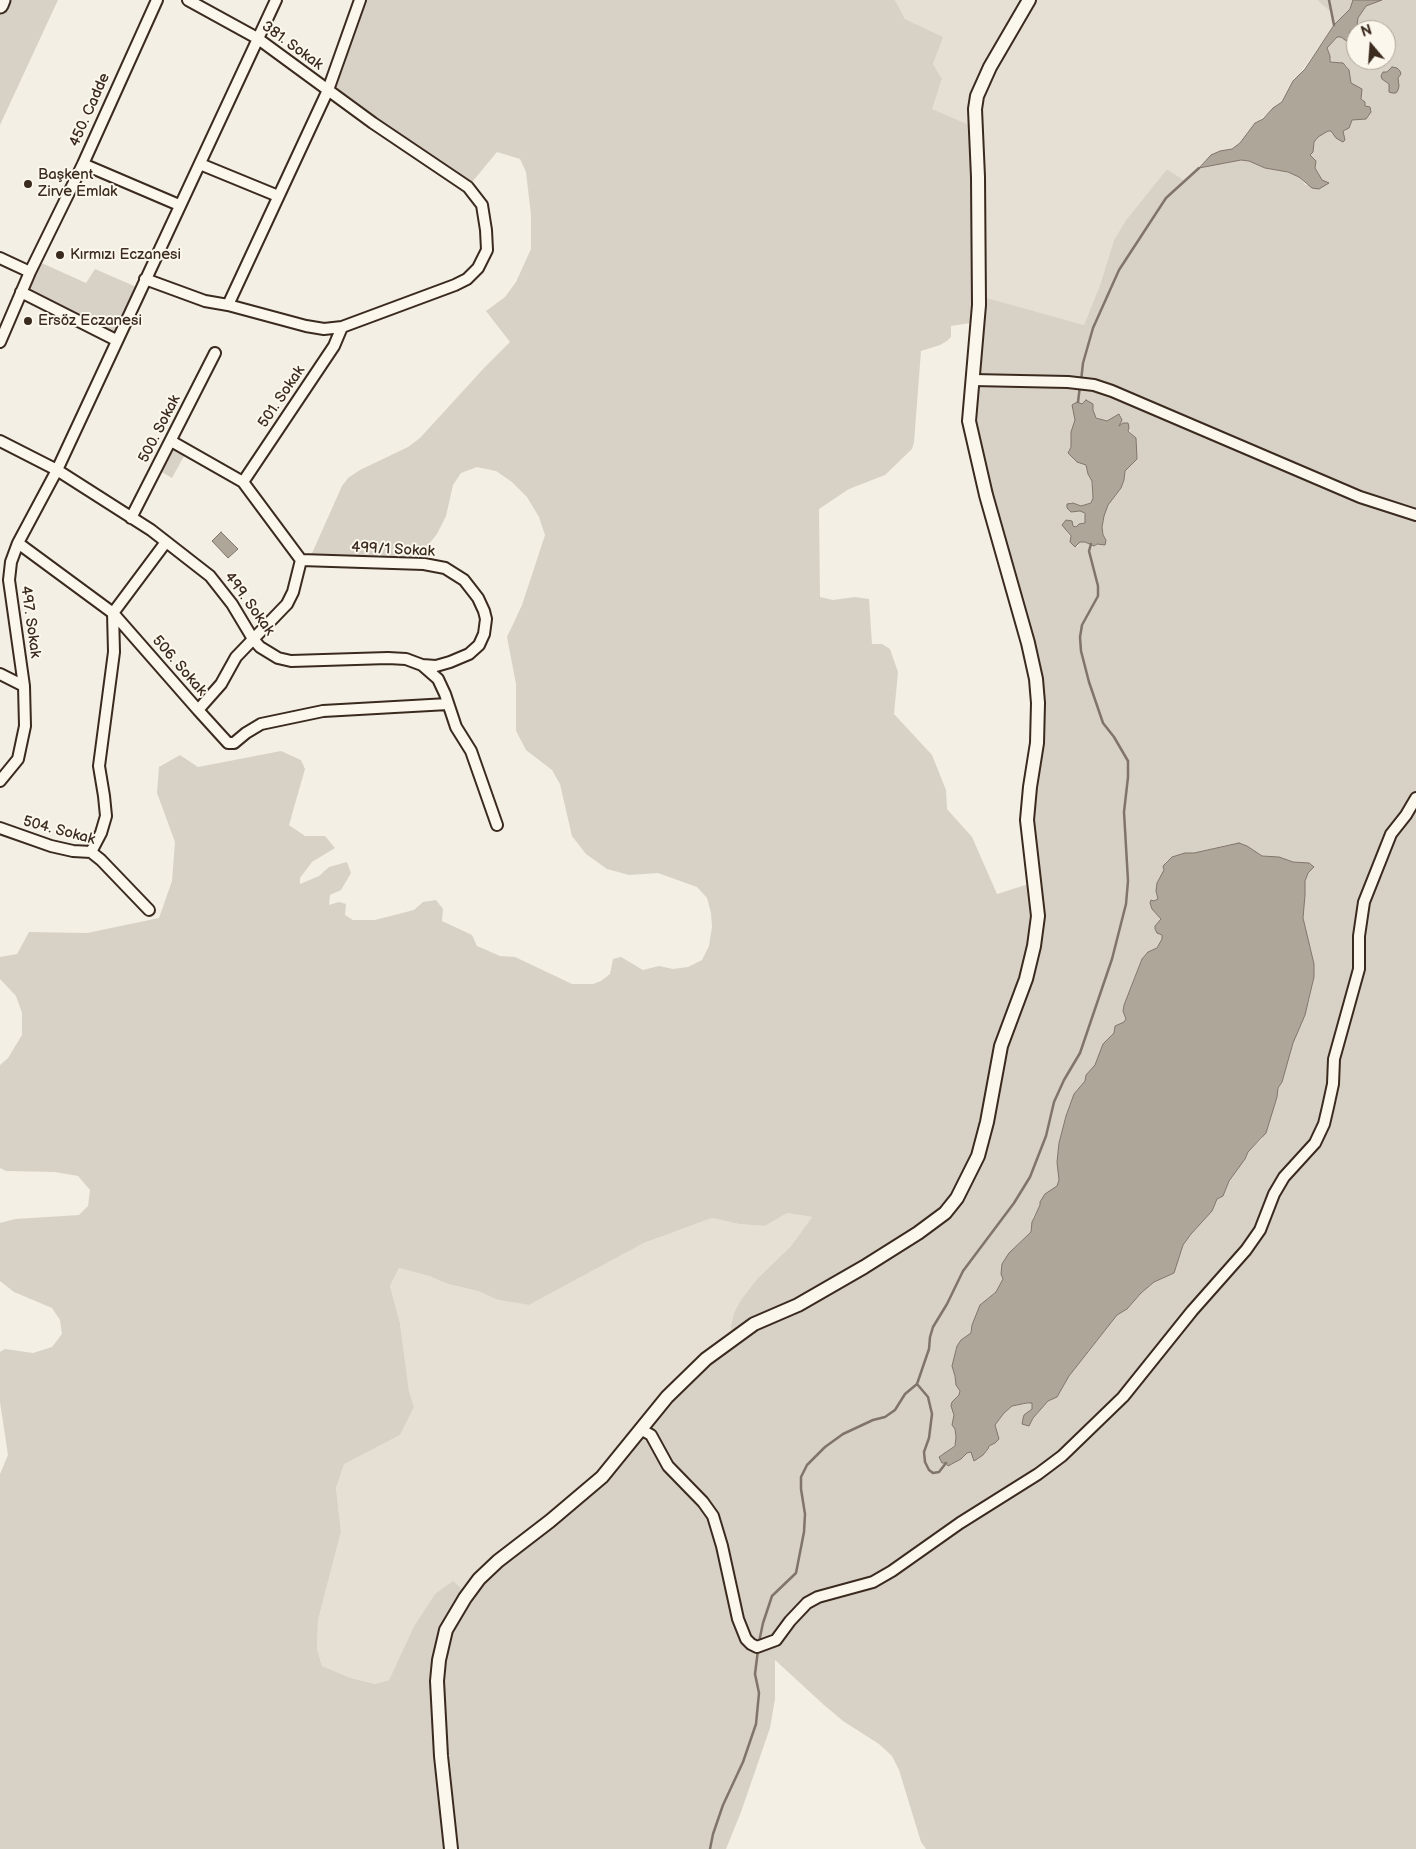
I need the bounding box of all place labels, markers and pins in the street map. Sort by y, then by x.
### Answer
place label: Başkent Zirve Emlak [38,166,117,201]
marker: Başkent Zirve Emlak [22,178,34,190]
place label: Kırmızı Eczanesi [70,246,181,264]
marker: Kırmızı Eczanesi [54,249,66,261]
place label: Ersöz Eczanesi [38,312,142,330]
marker: Ersöz Eczanesi [22,315,34,327]

